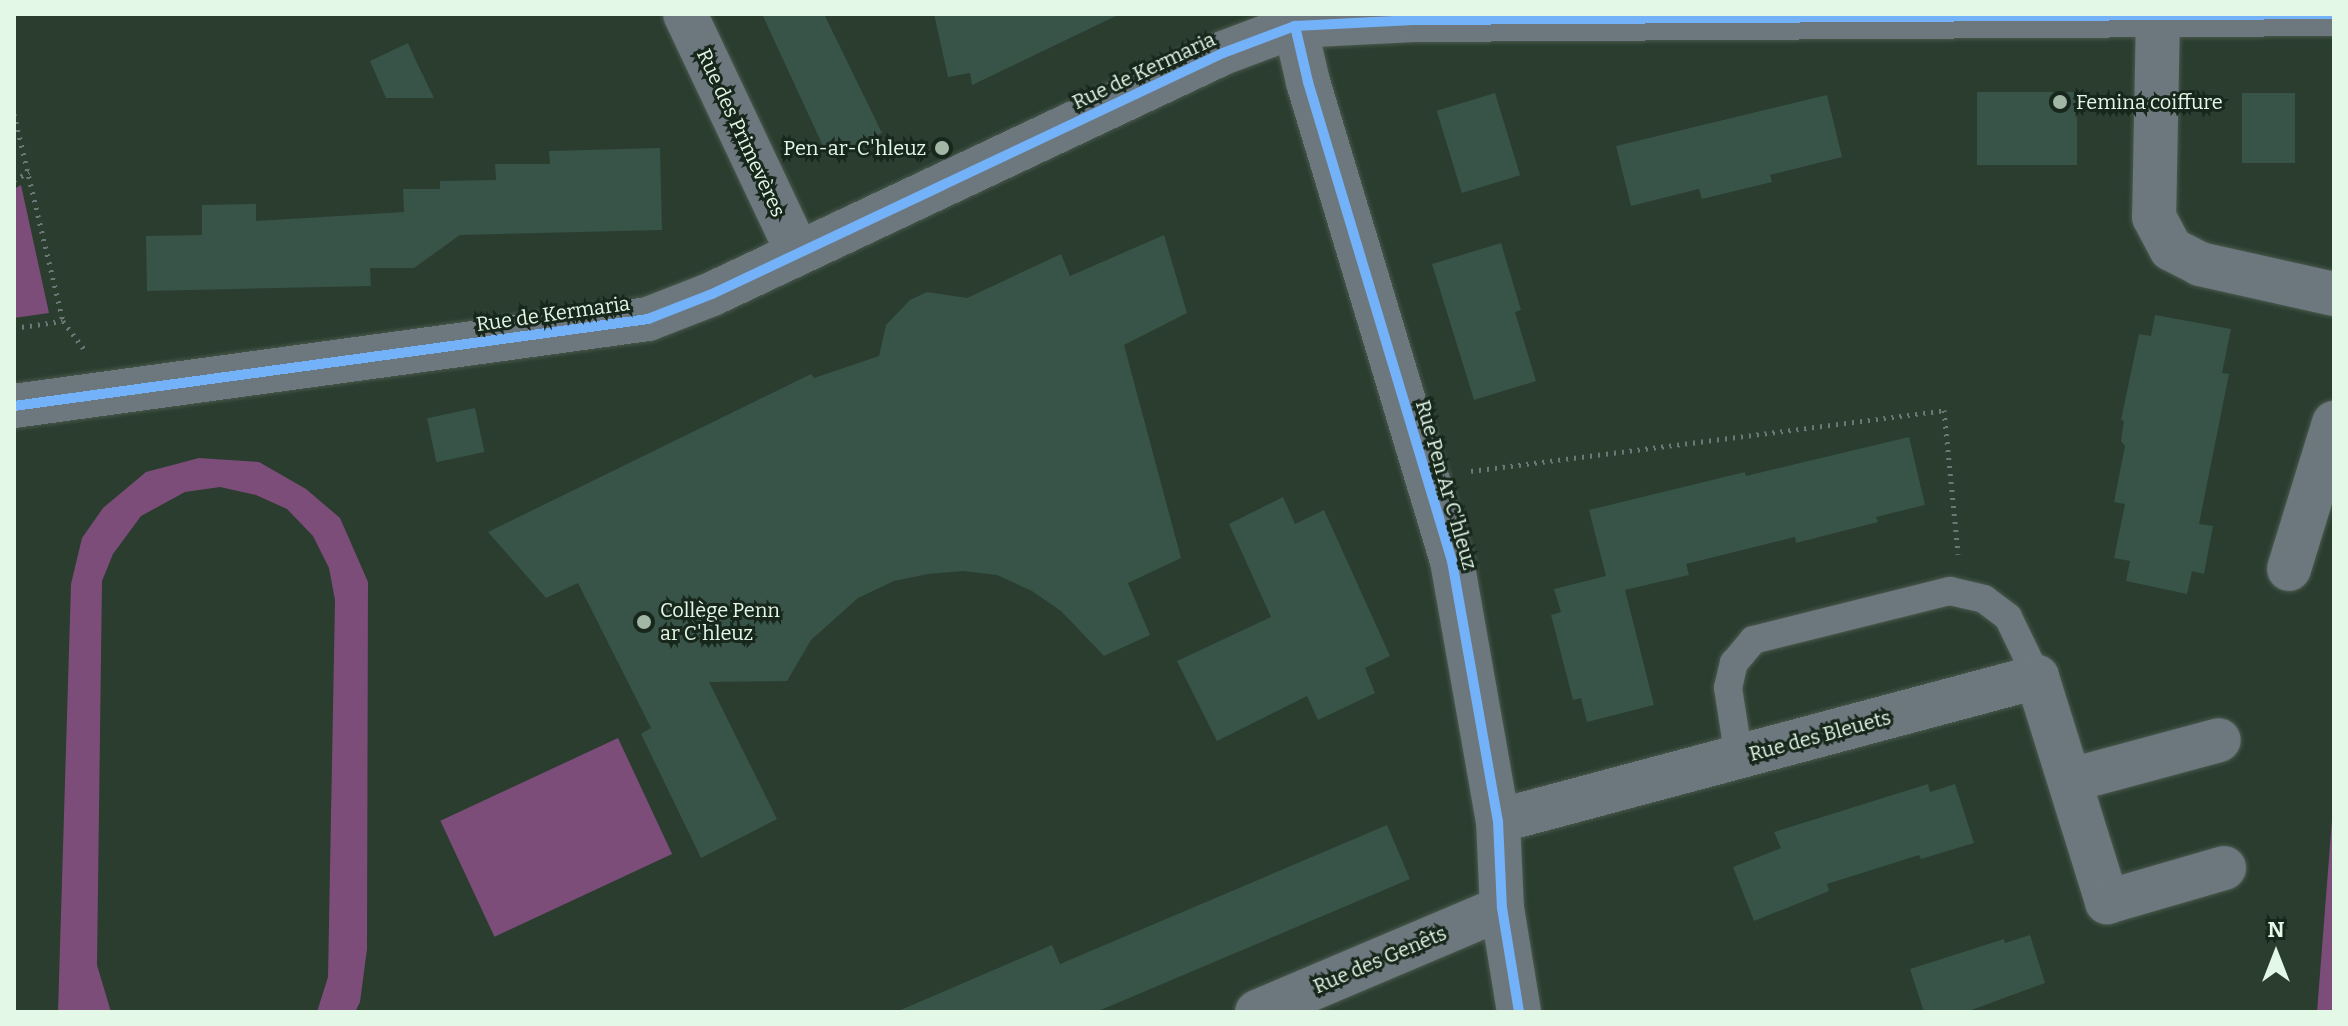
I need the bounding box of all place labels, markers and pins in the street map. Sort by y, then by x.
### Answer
place label: Femina coiffure [2076,90,2223,114]
marker: Femina coiffure [2051,93,2069,111]
place label: Pen-ar-C'hleuz [783,136,926,160]
marker: Pen-ar-C'hleuz [933,139,951,157]
place label: Collège Penn ar C'hleuz [660,598,780,645]
marker: Collège Penn ar C'hleuz [635,613,653,631]

